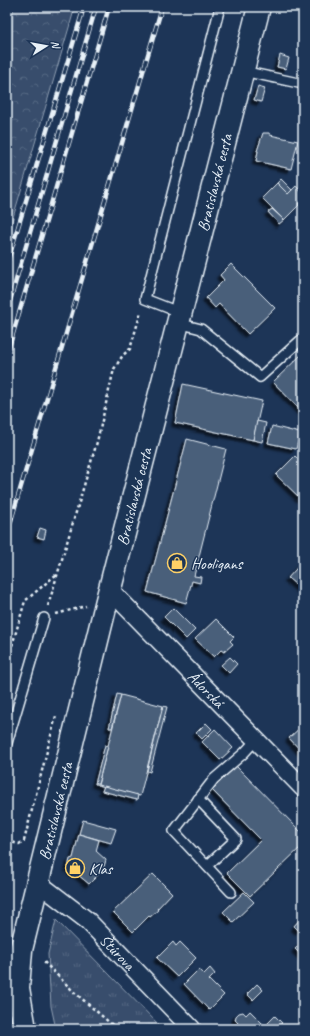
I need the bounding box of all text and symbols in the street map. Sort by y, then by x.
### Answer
north arrow [26,26,66,66]
text: N [48,39,64,51]
street label: Bratislavská cesta [193,131,237,234]
street label: Bratislavská cesta [112,444,157,547]
shop icon: Hooligans [166,552,188,574]
place label: Hooligans [191,554,244,574]
street label: Ádorská [183,667,230,714]
street label: Bratislavská cesta [35,759,78,862]
shop icon: Klas [64,857,86,879]
place label: Klas [89,859,114,879]
street label: Štúrova [95,930,140,976]

